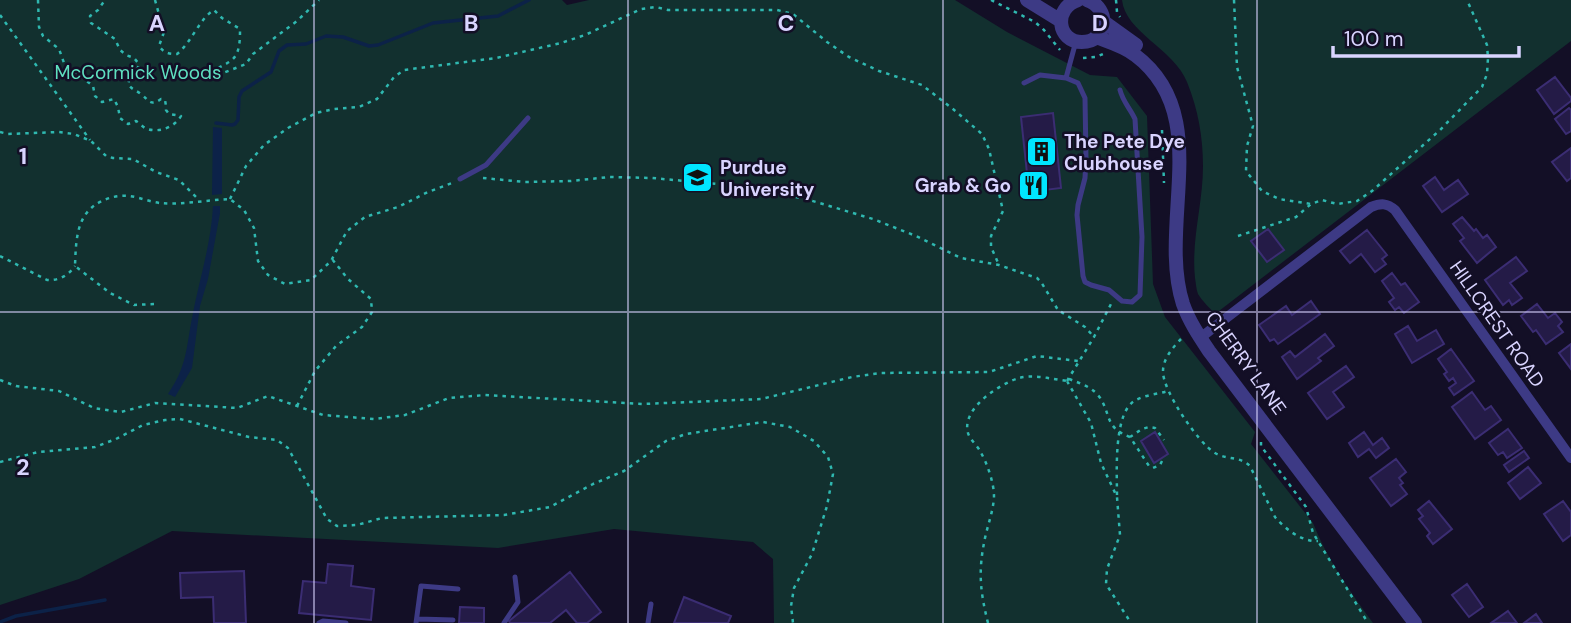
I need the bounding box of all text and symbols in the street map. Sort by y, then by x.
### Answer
text: A [149,8,165,38]
text: B [464,8,478,38]
text: C [778,8,794,38]
text: D [1092,8,1108,38]
scale bar [1333,14,1518,58]
text: 100 m [1344,25,1404,53]
park label: McCormick Woods [54,60,222,85]
place label: The Pete Dye Clubhouse [1064,129,1185,176]
building icon: The Pete Dye Clubhouse [1024,135,1058,169]
text: 1 [19,141,27,171]
place label: Purdue University [720,155,815,202]
school or university icon: Purdue University [680,161,714,195]
restaurant icon: Grab & Go [1017,168,1051,202]
place label: Grab & Go [915,173,1011,198]
street label: HILLCREST ROAD [1444,256,1550,392]
street label: CHERRY LANE [1200,306,1292,420]
text: 2 [16,452,30,482]

